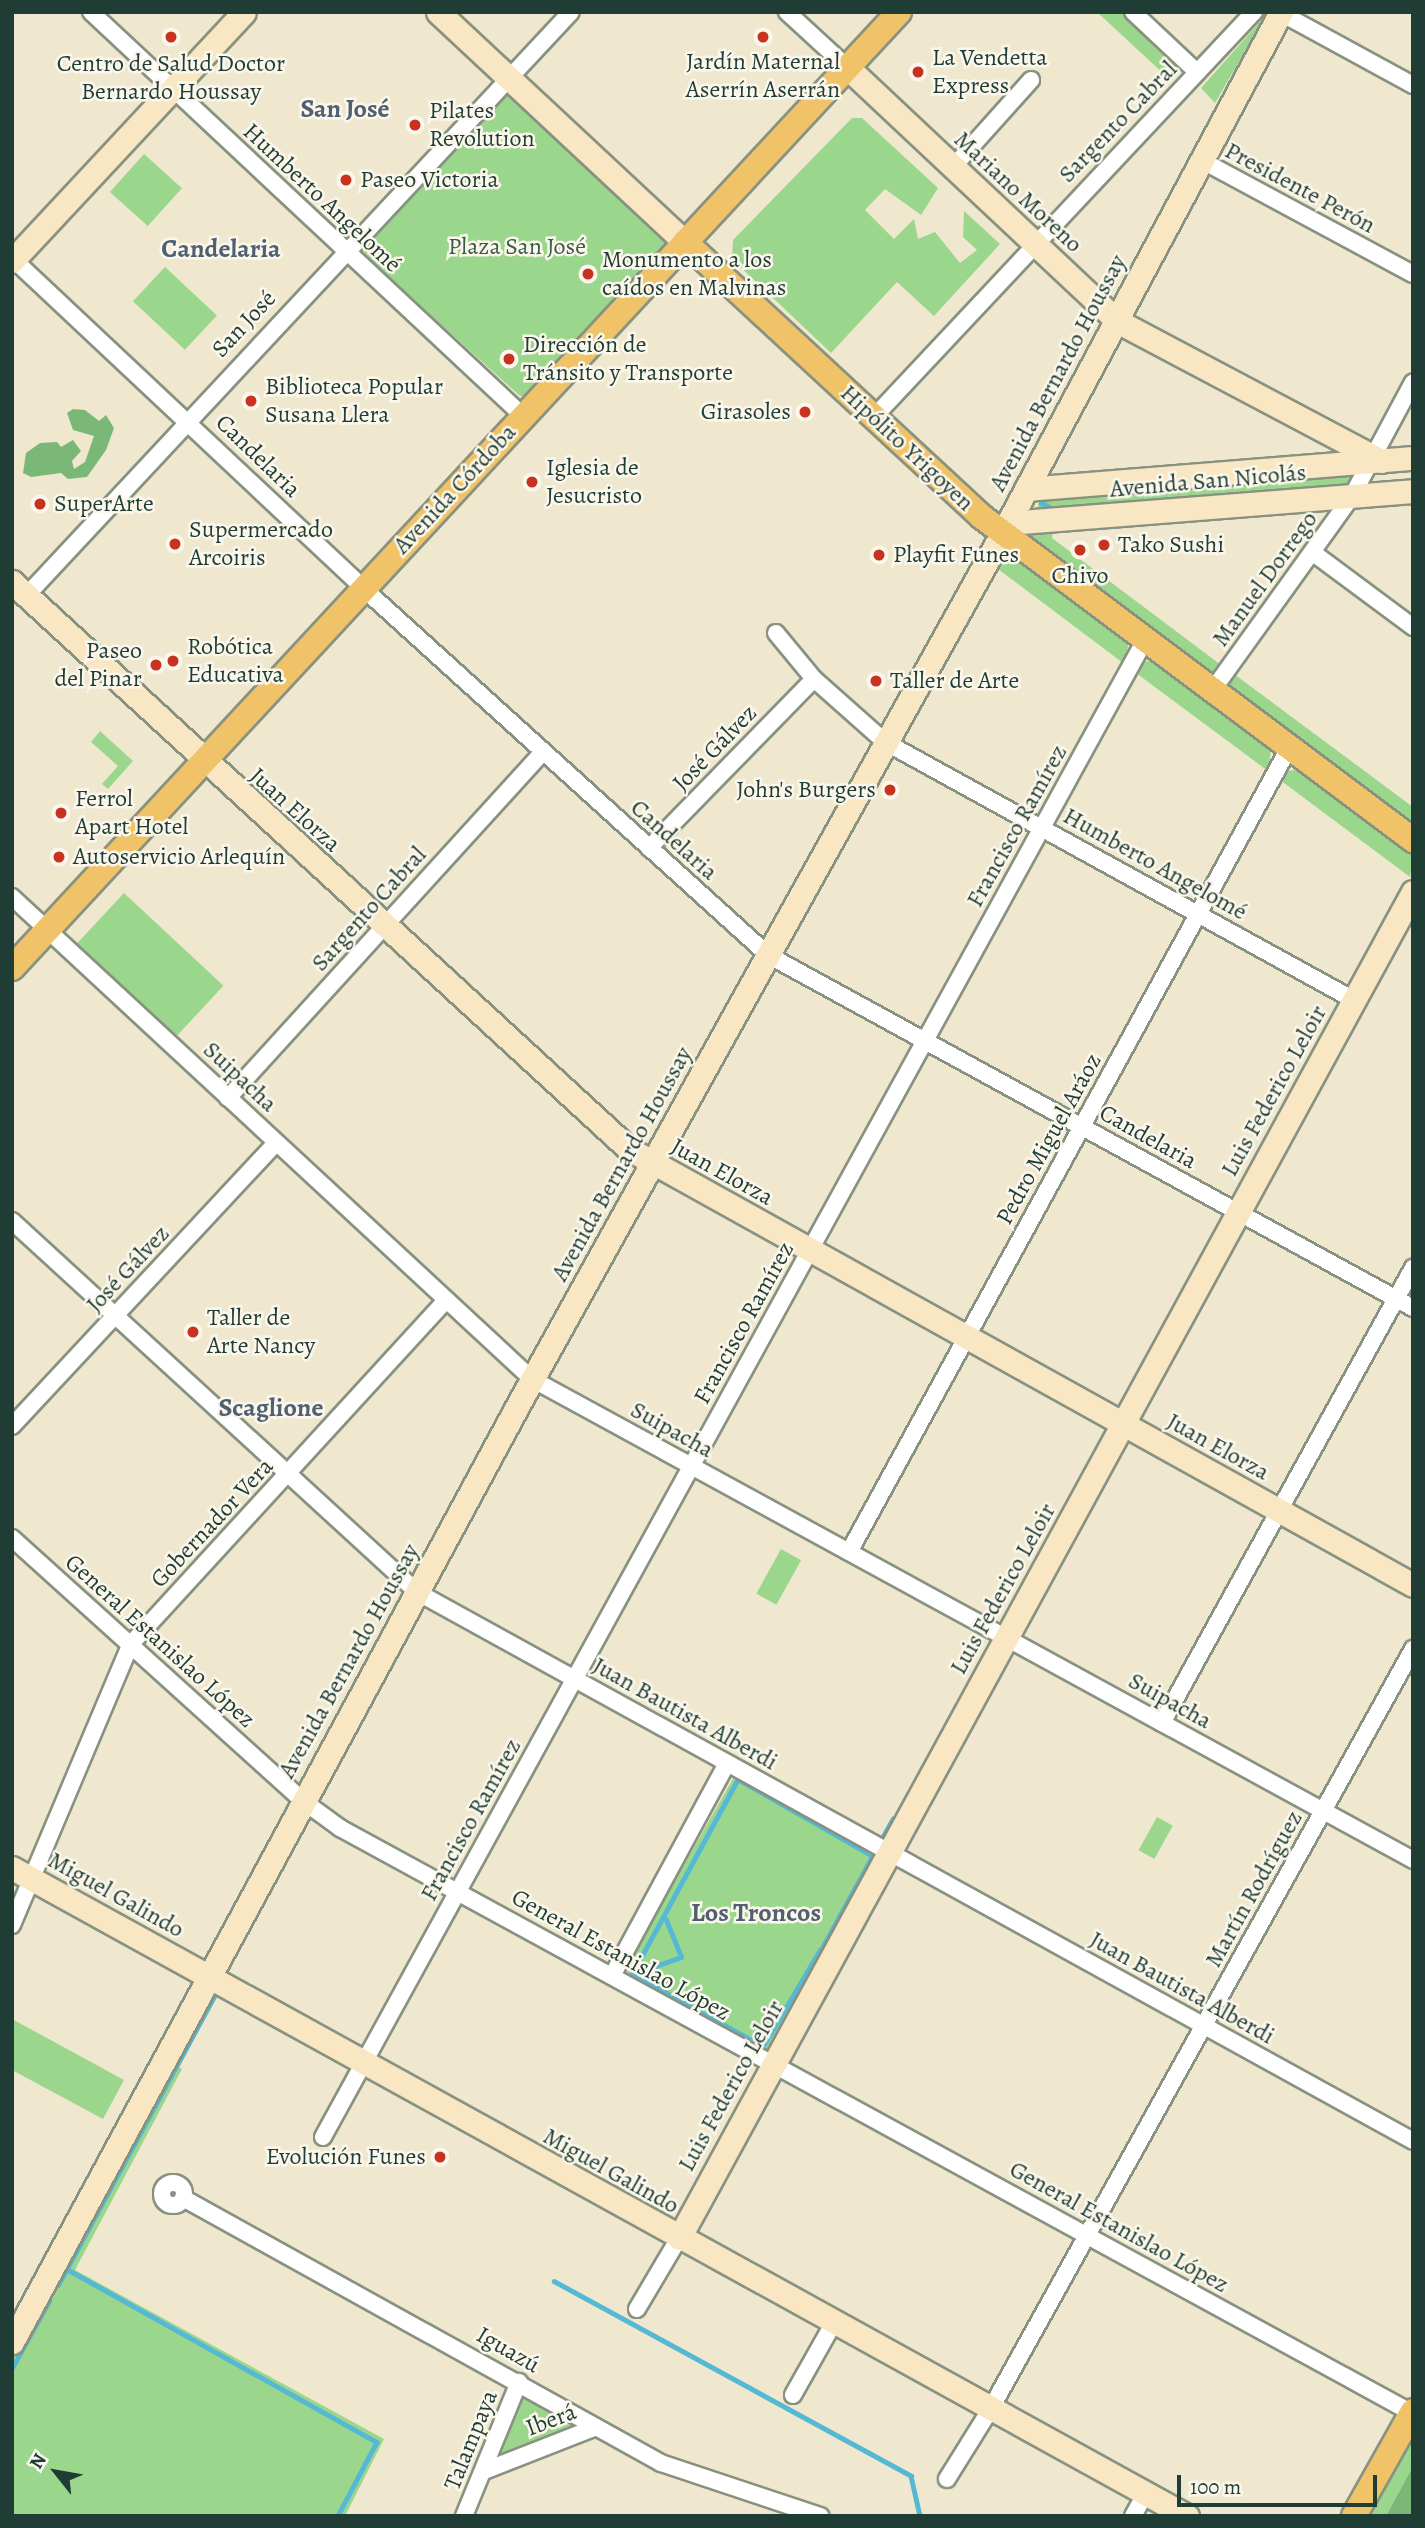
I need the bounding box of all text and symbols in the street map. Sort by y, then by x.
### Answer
marker: Centro de Salud Doctor Bernardo Houssay [161,27,181,47]
marker: Jardín Maternal Aserrín Aserrán [755,29,771,45]
place label: La Vendetta Express [932,44,1048,100]
place label: Jardín Maternal Aserrín Aserrán [686,48,840,104]
place label: Centro de Salud Doctor Bernardo Houssay [57,50,285,106]
street label: Sargento Cabral [1053,55,1183,189]
marker: La Vendetta Express [910,64,926,80]
district label: San José [300,93,390,125]
place label: Pilates Revolution [429,97,535,153]
street label: Humberto Angelomé [237,117,407,279]
marker: Pilates Revolution [407,117,423,133]
street label: Mariano Moreno [948,125,1088,259]
street label: Presidente Perón [1220,136,1380,240]
place label: Paseo Victoria [360,166,499,194]
marker: Paseo Victoria [338,172,354,188]
district label: Candelaria [161,233,281,265]
park label: Plaza San José [448,233,586,261]
place label: Monumento a los caídos en Malvinas [602,246,786,302]
street label: Avenida Bernardo Houssay [983,250,1133,496]
marker: Monumento a los caídos en Malvinas [580,266,596,282]
street label: San José [206,285,282,363]
place label: Dirección de Tránsito y Transporte [523,331,733,387]
marker: Dirección de Tránsito y Transporte [501,351,517,367]
place label: Biblioteca Popular Susana Llera [265,373,443,429]
street label: Hipólito Yrigoyen [834,379,980,517]
marker: Biblioteca Popular Susana Llera [243,393,259,409]
place label: Girasoles [701,398,791,426]
marker: Girasoles [797,404,813,420]
street label: Candelaria [209,408,307,504]
street label: Avenida Córdoba [388,418,522,560]
place label: Iglesia de Jesucristo [546,454,642,510]
street label: Avenida San Nicolás [1109,458,1307,504]
marker: Iglesia de Jesucristo [524,474,540,490]
place label: SuperArte [54,490,154,518]
marker: SuperArte [32,496,48,512]
street label: Manuel Dorrego [1206,506,1324,652]
place label: Supermercado Arcoiris [189,516,333,572]
place label: Tako Sushi [1118,531,1224,559]
marker: Supermercado Arcoiris [167,536,183,552]
marker: Tako Sushi [1096,537,1112,553]
place label: Playfit Funes [893,541,1019,569]
marker: Chivo [1072,542,1088,558]
marker: Playfit Funes [871,547,887,563]
place label: Chivo [1052,562,1108,590]
place label: Robótica Educativa [187,633,284,689]
place label: Paseo del Pinar [54,637,142,693]
marker: Robótica Educativa [165,653,181,669]
marker: Paseo del Pinar [148,657,164,673]
place label: Taller de Arte [890,667,1019,695]
marker: Taller de Arte [868,673,884,689]
street label: José Gálvez [667,699,763,797]
street label: Francisco Ramírez [961,740,1073,912]
street label: Juan Elorza [244,762,346,858]
place label: John's Burgers [736,776,876,804]
marker: John's Burgers [882,782,898,798]
place label: Ferrol Apart Hotel [75,785,188,841]
street label: Candelaria [625,793,723,887]
street label: Humberto Angelomé [1058,802,1252,926]
marker: Ferrol Apart Hotel [53,805,69,821]
street label: Sargento Cabral [306,841,432,977]
place label: Autoservicio Arlequín [73,843,285,871]
marker: Autoservicio Arlequín [51,849,67,865]
street label: Luis Federico Leloir [1215,1000,1333,1182]
street label: Suipacha [197,1036,283,1118]
street label: Avenida Bernardo Houssay [546,1042,698,1286]
street label: Pedro Miguel Aráoz [990,1048,1108,1230]
street label: Candelaria [1094,1098,1202,1176]
street label: Juan Elorza [666,1132,778,1212]
street label: José Gálvez [80,1219,176,1319]
street label: Francisco Ramírez [688,1237,800,1409]
place label: Taller de Arte Nancy [207,1304,315,1360]
marker: Taller de Arte Nancy [185,1324,201,1340]
district label: Scaglione [219,1392,323,1424]
street label: Suipacha [625,1395,719,1465]
street label: Juan Elorza [1162,1407,1274,1487]
street label: Gobernador Vera [145,1452,279,1594]
street label: Luis Federico Leloir [944,1498,1062,1680]
street label: Avenida Bernardo Houssay [273,1539,425,1783]
street label: General Estanislao López [59,1548,261,1734]
street label: Juan Bautista Alberdi [588,1651,782,1777]
street label: Suipacha [1123,1666,1217,1736]
street label: Francisco Ramírez [415,1734,527,1906]
street label: Martín Rodríguez [1199,1806,1309,1972]
street label: Miguel Galindo [43,1846,189,1944]
street label: General Estanislao López [507,1883,735,2027]
district label: Los Troncos [691,1897,821,1929]
street label: Juan Bautista Alberdi [1085,1925,1279,2051]
street label: Luis Federico Leloir [672,1995,790,2177]
street label: Miguel Galindo [538,2122,684,2220]
place label: Evolución Funes [266,2143,426,2171]
marker: Evolución Funes [432,2149,448,2165]
street label: General Estanislao López [1005,2155,1233,2299]
street label: Iguazú [471,2320,545,2380]
street label: Talampaya [438,2386,504,2494]
street label: Iberá [522,2397,580,2443]
north arrow [21,2437,91,2507]
text: N [23,2449,53,2474]
scale bar [1180,2462,1380,2506]
text: 100 m [1190,2473,1241,2501]

